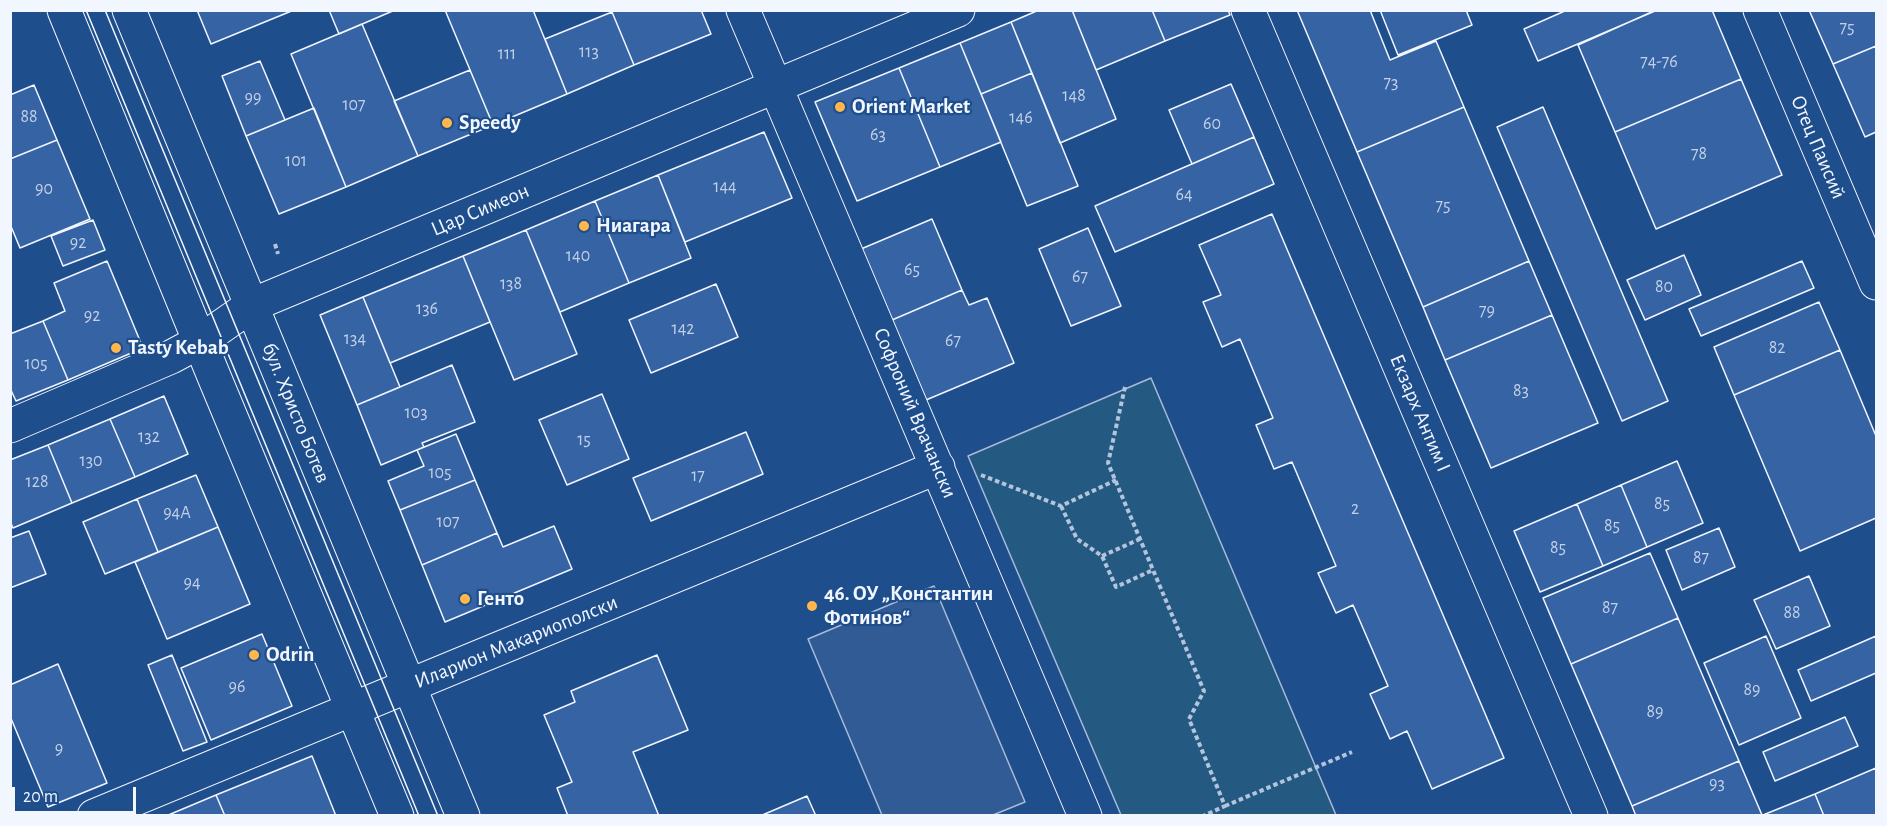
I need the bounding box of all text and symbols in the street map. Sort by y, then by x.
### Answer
house number: 75 [1839,17,1855,39]
house number: 113 [579,41,599,63]
house number: 111 [498,43,516,65]
house number: 74-76 [1640,51,1678,73]
house number: 73 [1384,72,1398,94]
house number: 148 [1062,85,1086,107]
house number: 99 [245,87,261,109]
street label: Отец Паисий [1785,91,1851,203]
house number: 107 [342,94,366,116]
place label: Orient Market [852,94,970,120]
marker: Orient Market [833,100,847,114]
house number: 88 [20,106,38,128]
house number: 146 [1009,107,1033,129]
place label: Speedy [459,110,521,136]
house number: 60 [1203,113,1221,135]
marker: Speedy [440,116,454,130]
house number: 63 [870,124,886,146]
house number: 78 [1691,143,1707,165]
house number: 101 [285,150,307,172]
house number: 144 [713,176,737,198]
house number: 90 [35,178,53,200]
street label: Цар Симеон [427,178,533,242]
house number: 64 [1175,184,1193,206]
house number: 75 [1435,195,1451,217]
place label: Ниагара [596,213,671,239]
marker: Ниагара [577,219,591,233]
house number: 92 [70,232,86,254]
house number: 140 [566,245,590,267]
house number: 65 [904,259,920,281]
house number: 67 [1072,266,1088,288]
house number: 138 [500,273,522,295]
house number: 80 [1655,276,1673,298]
house number: 136 [416,298,438,320]
house number: 79 [1479,300,1495,322]
house number: 92 [84,305,100,327]
house number: 142 [671,318,695,340]
street label: Софроний Врачански [868,324,962,502]
house number: 134 [344,328,366,350]
house number: 67 [945,330,961,352]
place label: Tasty Kebab [128,335,229,361]
house number: 82 [1769,337,1785,359]
street label: бул. Христо Ботев [256,339,336,487]
marker: Tasty Kebab [109,341,123,355]
street label: Екзарх Антим I [1384,350,1456,476]
house number: 105 [24,353,48,375]
house number: 83 [1513,380,1529,402]
house number: 103 [404,402,428,424]
house number: 132 [138,426,160,448]
house number: 15 [577,429,591,451]
house number: 130 [79,450,103,472]
house number: 105 [428,462,452,484]
house number: 17 [691,465,705,487]
house number: 128 [26,471,48,493]
house number: 85 [1654,493,1670,515]
house number: 2 [1351,498,1359,520]
house number: 94А [163,502,191,524]
house number: 107 [436,511,460,533]
house number: 85 [1604,515,1620,537]
house number: 85 [1550,537,1566,559]
house number: 87 [1693,547,1709,569]
house number: 94 [183,572,201,594]
place label: 46. ОУ „Константин Фотинов“ [824,581,993,631]
place label: Генто [477,586,524,612]
street label: Иларион Макариополски [411,590,621,694]
marker: Генто [458,592,472,606]
house number: 87 [1602,597,1618,619]
marker: 46. ОУ „Константин Фотинов“ [805,599,819,613]
house number: 88 [1783,602,1801,624]
place label: Odrin [266,642,314,668]
marker: Odrin [247,648,261,662]
house number: 96 [229,676,245,698]
house number: 89 [1744,679,1760,701]
house number: 89 [1647,701,1663,723]
house number: 9 [55,738,63,760]
house number: 93 [1709,773,1725,795]
scale bar [15,775,140,813]
text: 20 m [23,788,58,806]

